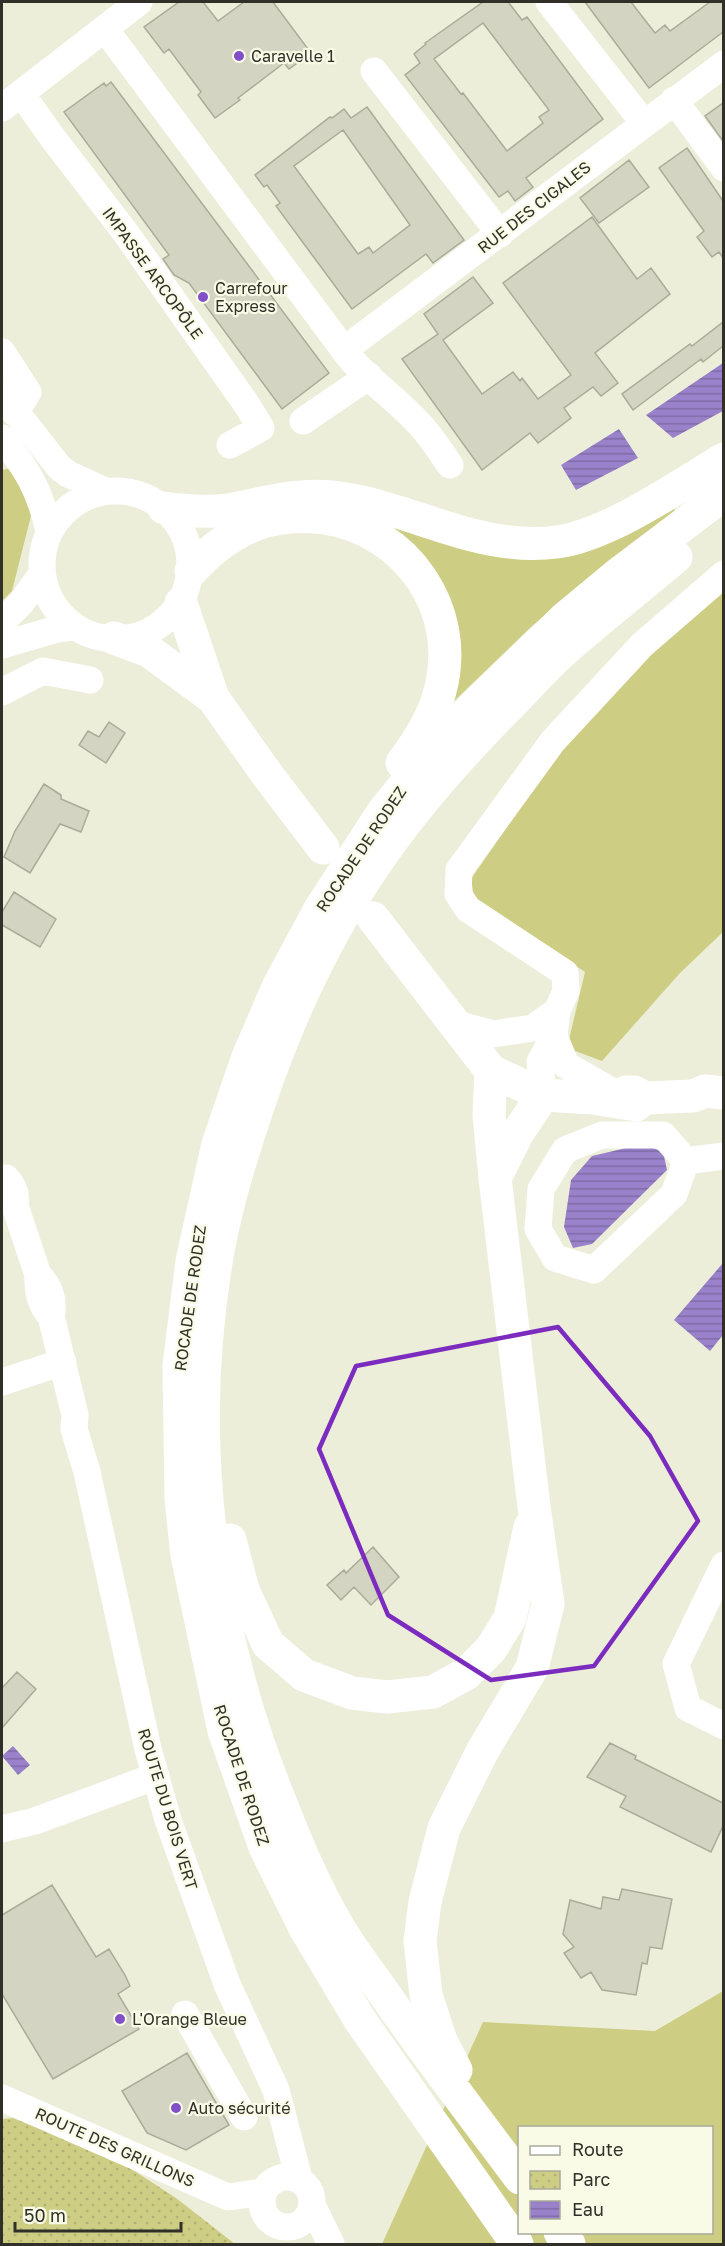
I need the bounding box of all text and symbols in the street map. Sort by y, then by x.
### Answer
place label: Caravelle 1 [251,46,335,66]
marker: Caravelle 1 [232,49,246,63]
street label: RUE DES CIGALES [473,157,595,257]
street label: IMPASSE ARCOPÔLE [98,203,208,343]
place label: Carrefour Express [215,278,288,316]
marker: Carrefour Express [196,290,210,304]
street label: ROCADE DE RODEZ [312,782,410,916]
street label: ROCADE DE RODEZ [170,1224,210,1372]
street label: ROCADE DE RODEZ [210,1702,274,1848]
street label: ROUTE DU BOIS VERT [134,1726,202,1892]
place label: L'Orange Bleue [132,2009,247,2029]
marker: L'Orange Bleue [113,2012,127,2026]
place label: Auto sécurité [188,2098,290,2118]
marker: Auto sécurité [169,2101,183,2115]
street label: ROUTE DES GRILLONS [32,2103,198,2191]
legend [518,2126,713,2234]
text: Route [572,2138,623,2160]
text: Parc [572,2168,611,2190]
scale bar [15,2195,182,2233]
text: Eau [572,2198,604,2220]
text: 50 m [24,2204,66,2226]

